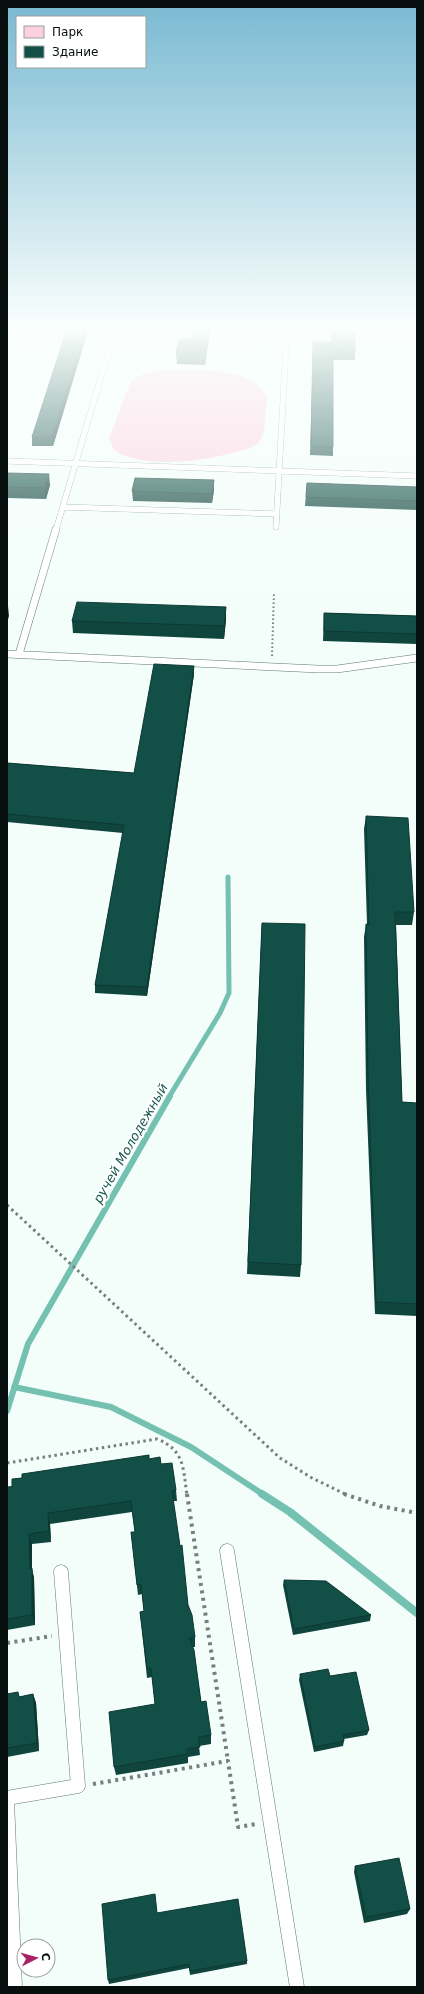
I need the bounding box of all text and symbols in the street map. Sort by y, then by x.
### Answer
legend [16,16,146,68]
text: Парк [52,25,83,39]
text: Здание [52,45,98,59]
water label: ручей Молодежный [90,1081,171,1207]
north arrow [16,1938,56,1978]
text: С [39,1952,52,1962]

